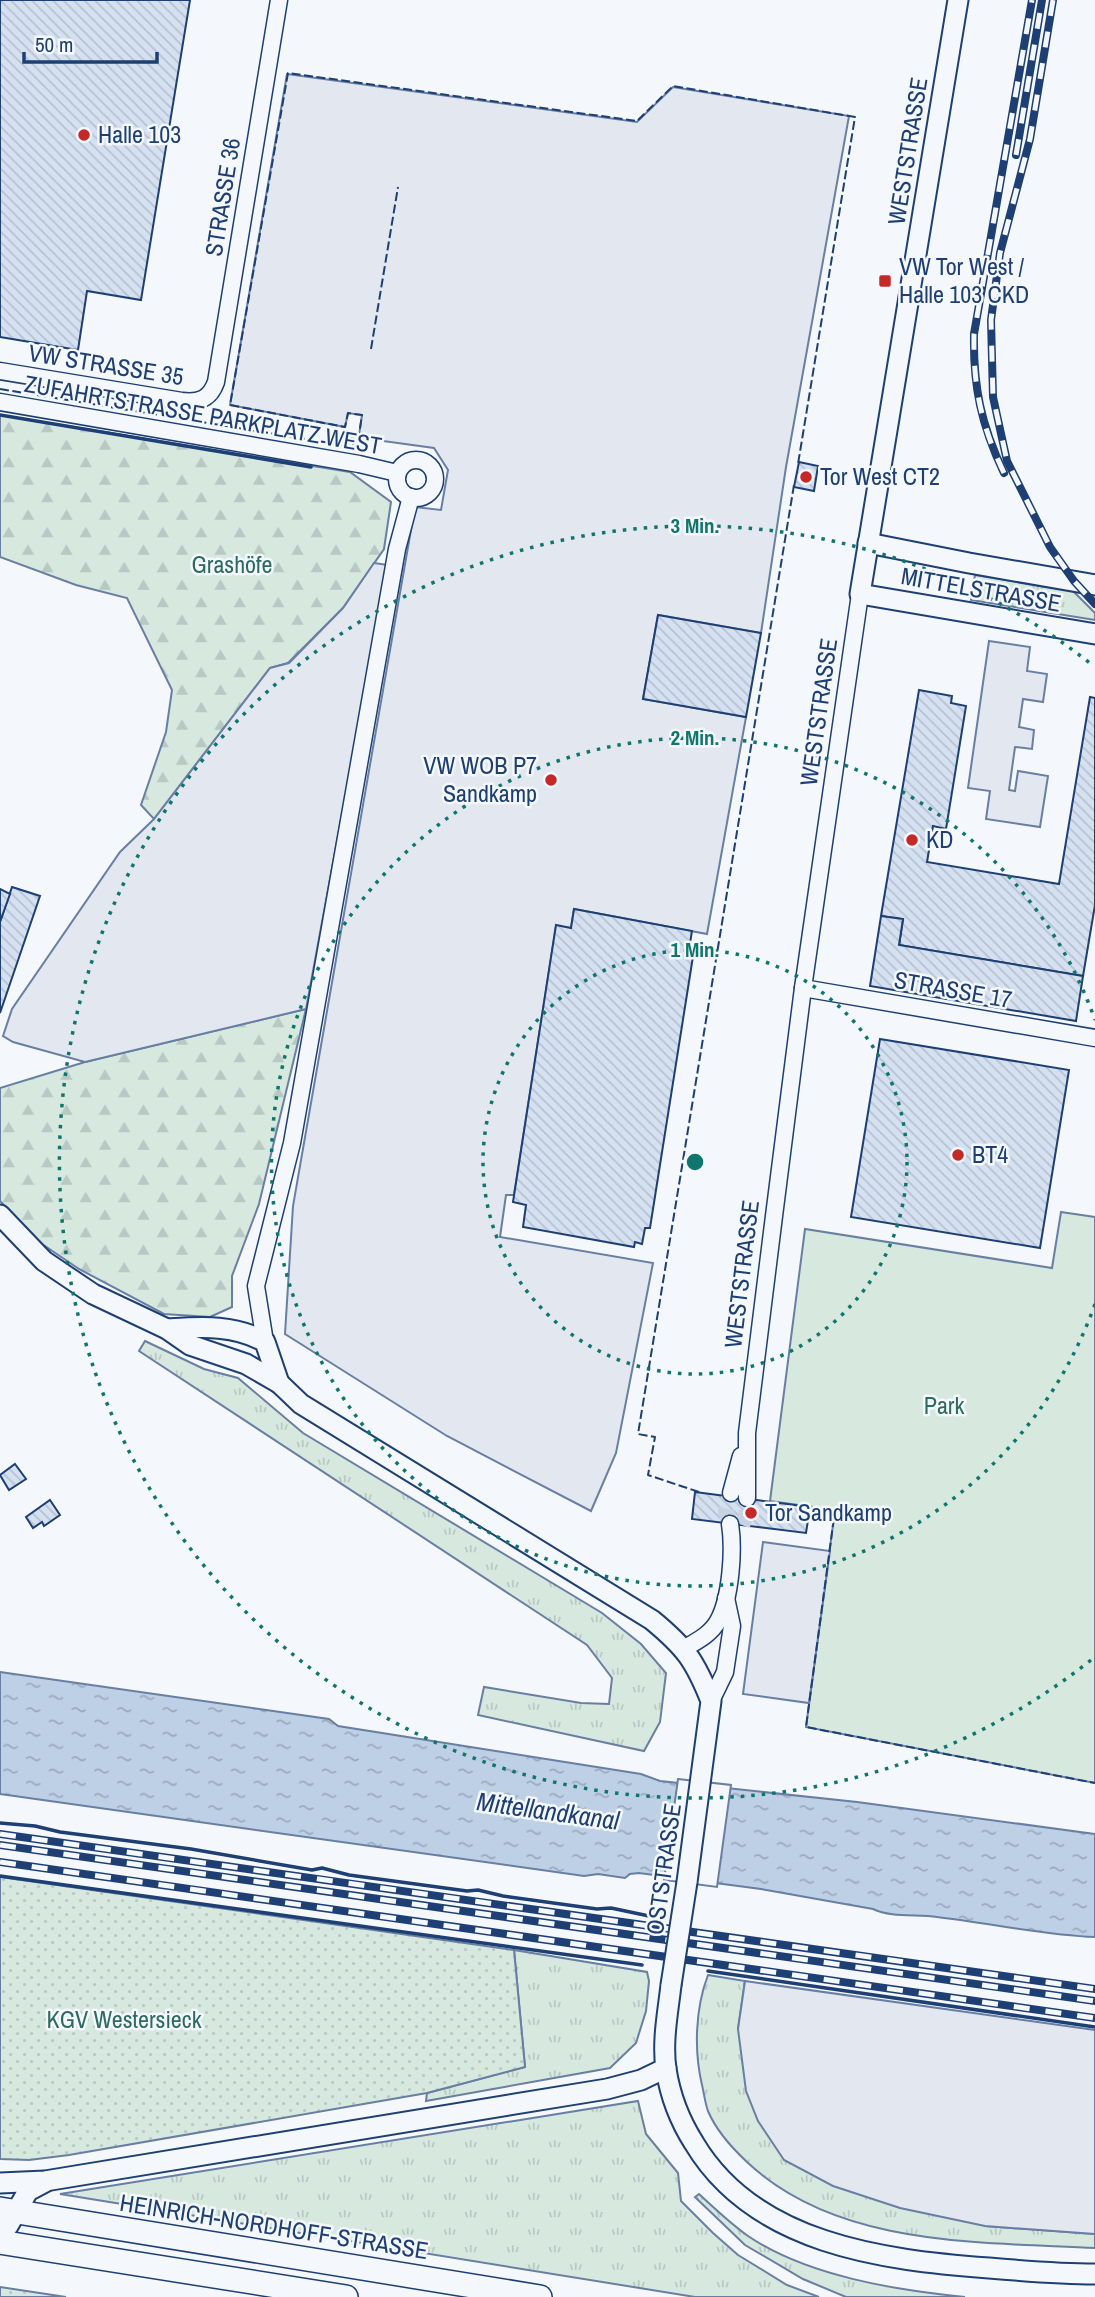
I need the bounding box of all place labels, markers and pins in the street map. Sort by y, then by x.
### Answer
place label: Halle 103 [98,118,181,150]
marker: Halle 103 [76,127,92,143]
place label: VW Tor West / Halle 103 CKD [899,250,1029,310]
marker: VW Tor West / Halle 103 CKD [877,273,893,289]
place label: Tor West CT2 [820,460,940,492]
marker: Tor West CT2 [798,469,814,485]
place label: VW WOB P7 Sandkamp [423,749,537,809]
marker: VW WOB P7 Sandkamp [543,772,559,788]
place label: KD [926,823,953,855]
marker: KD [904,832,920,848]
place label: BT4 [972,1138,1008,1170]
marker: BT4 [950,1147,966,1163]
centre of rings [683,1150,707,1174]
place label: Tor Sandkamp [765,1496,892,1528]
marker: Tor Sandkamp [743,1505,759,1521]

